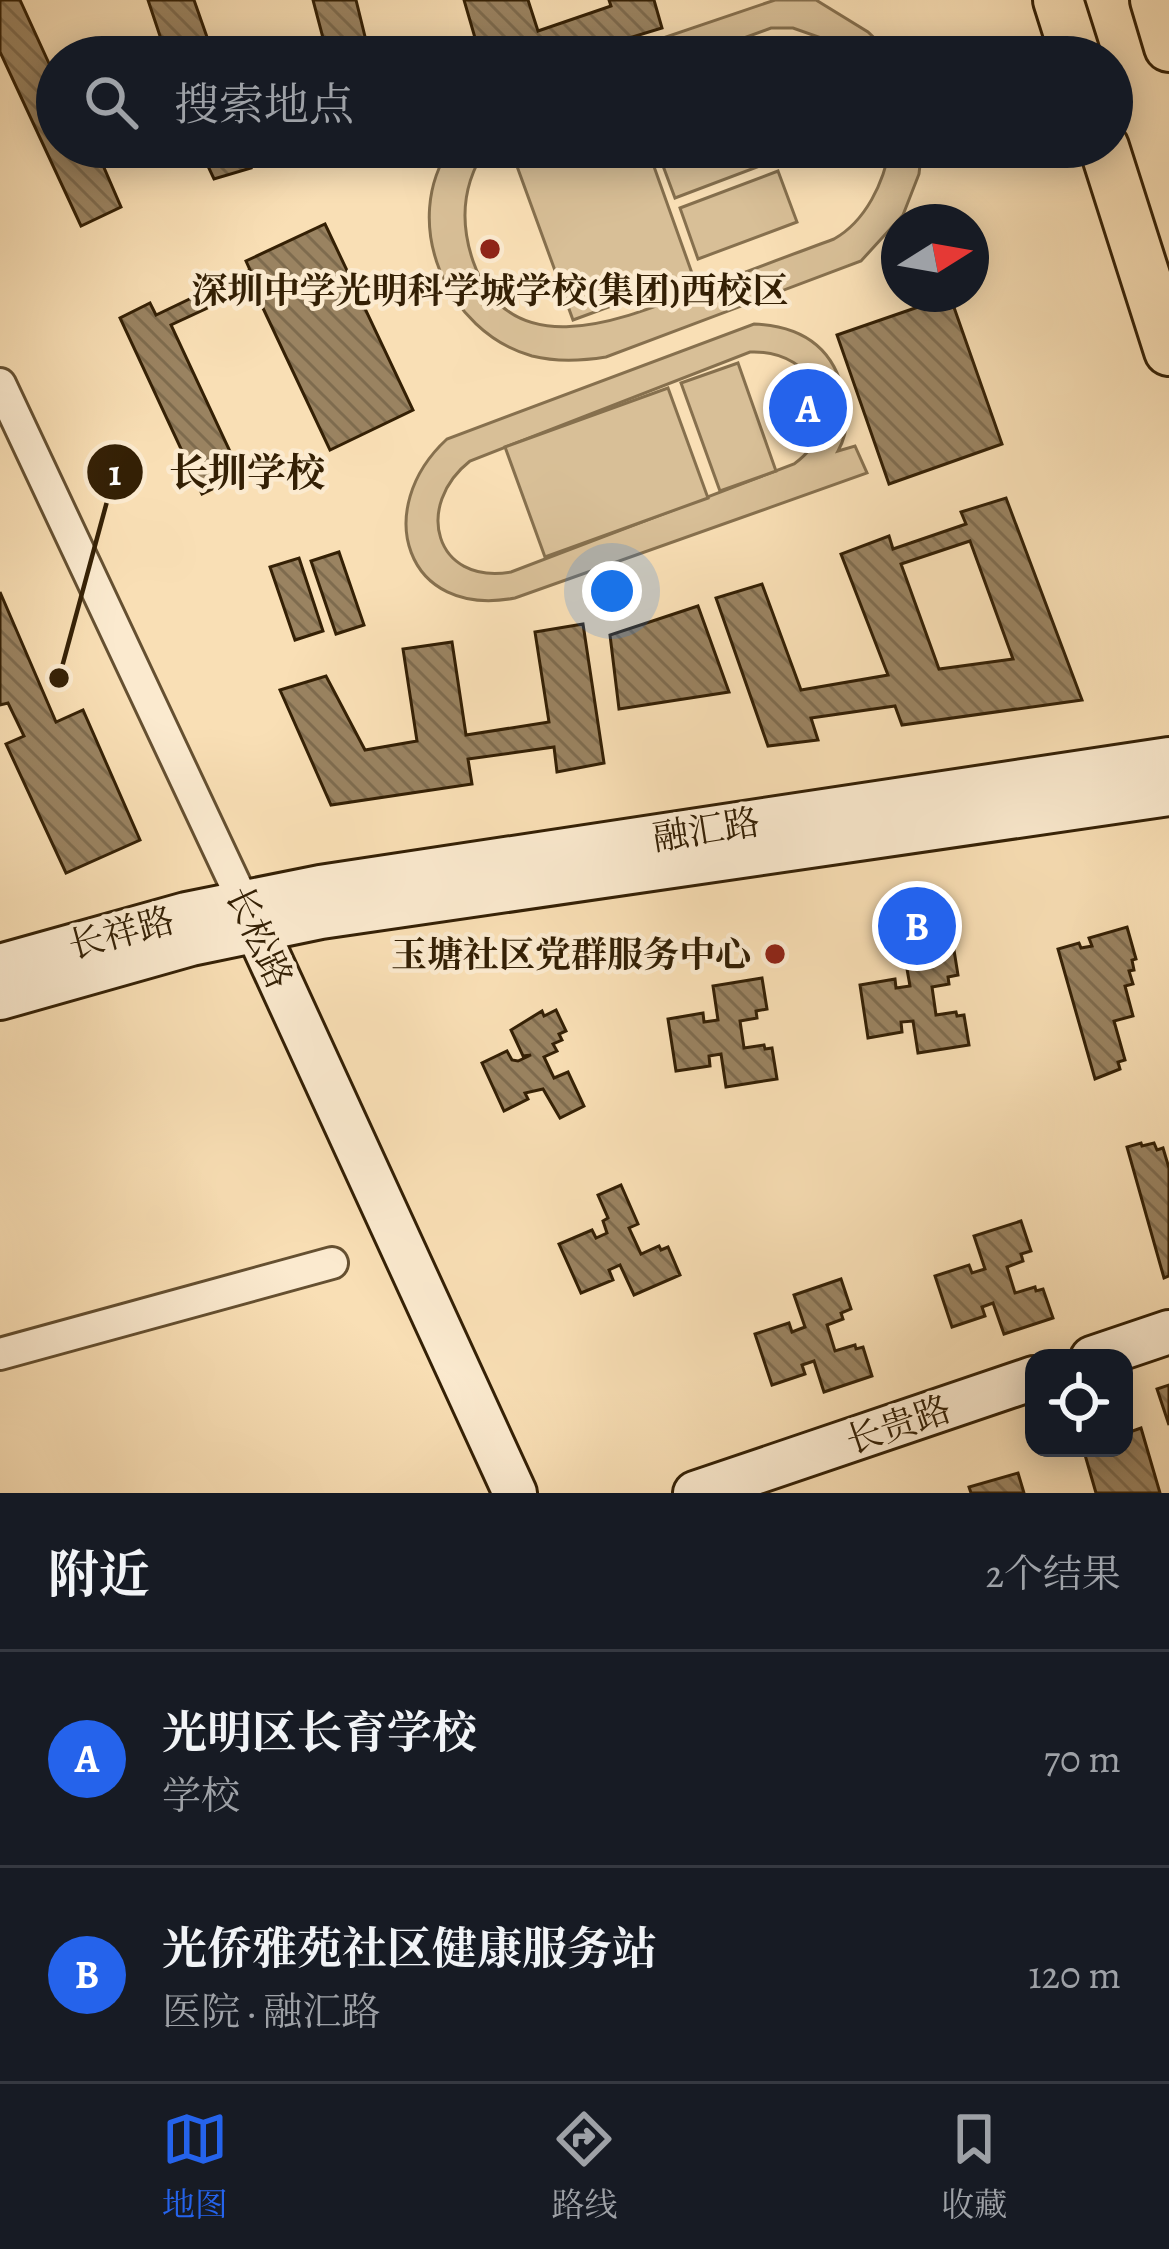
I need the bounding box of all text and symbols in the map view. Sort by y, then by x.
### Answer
search box [36,36,1133,168]
icon: search [78,69,144,135]
text: 搜索地点 [174,74,354,136]
north arrow [881,204,989,312]
marker: 深圳中学光明科学城学校(集团)西校区 [477,236,503,262]
place label: 深圳中学光明科学城学校(集团)西校区 [192,266,788,315]
pin: A [769,363,847,453]
callout: 长圳学校 [85,435,349,510]
text: 长圳学校 [169,446,325,499]
text: 1 [109,448,122,497]
your location [582,561,642,621]
street label: 融汇路 [649,797,763,862]
street label: 长松路 [215,878,305,997]
pin: B [878,881,956,971]
street label: 长祥路 [63,895,180,970]
place label: 玉塘社区党群服务中心 [391,930,751,979]
marker: 玉塘社区党群服务中心 [762,941,788,967]
map controls [1025,1349,1133,1457]
button: locate [1025,1349,1133,1457]
street label: 长贵路 [839,1384,957,1465]
text: 附近 [48,1540,150,1610]
text: 2个结果 [985,1547,1121,1600]
text: 光明区长育学校 [162,1702,477,1764]
text: A [75,1732,99,1785]
text: 70 m [1044,1732,1121,1785]
text: 学校 [162,1769,240,1822]
text: 光侨雅苑社区健康服务站 [162,1918,657,1980]
text: B [75,1948,99,2001]
text: 120 m [1028,1948,1121,2001]
text: 医院 · 融汇路 [162,1985,380,2038]
tab: 地图 [162,2106,228,2227]
tab: 路线 [551,2106,617,2227]
tab: 收藏 [941,2106,1007,2227]

